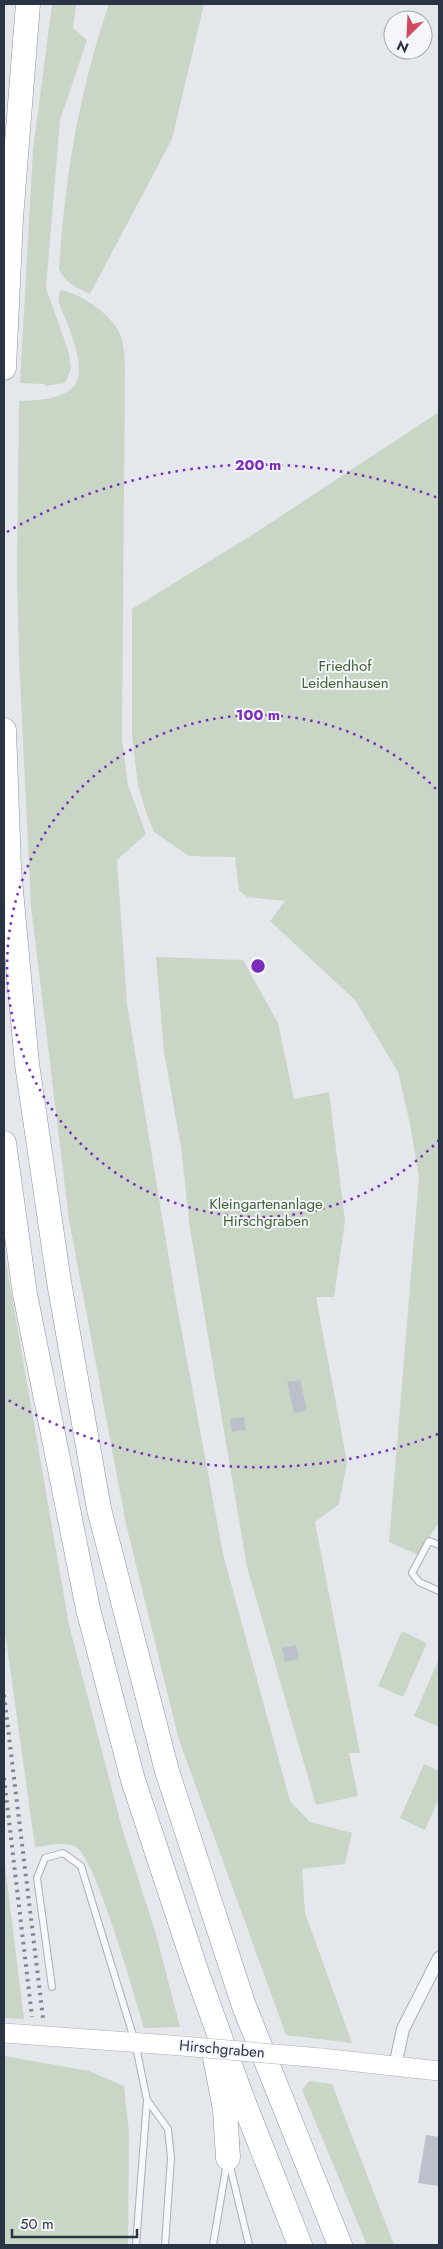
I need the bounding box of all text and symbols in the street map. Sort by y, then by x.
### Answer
north arrow [383,10,433,60]
text: N [394,35,412,58]
text: 200 m [235,454,281,476]
park label: Friedhof Leidenhausen [301,655,389,694]
text: 100 m [236,704,280,726]
centre of rings [249,957,267,975]
park label: Kleingartenanlage Hirschgraben [209,1193,323,1232]
street label: Hirschgraben [178,2034,266,2064]
scale bar [12,2206,138,2238]
text: 50 m [20,2213,54,2235]

